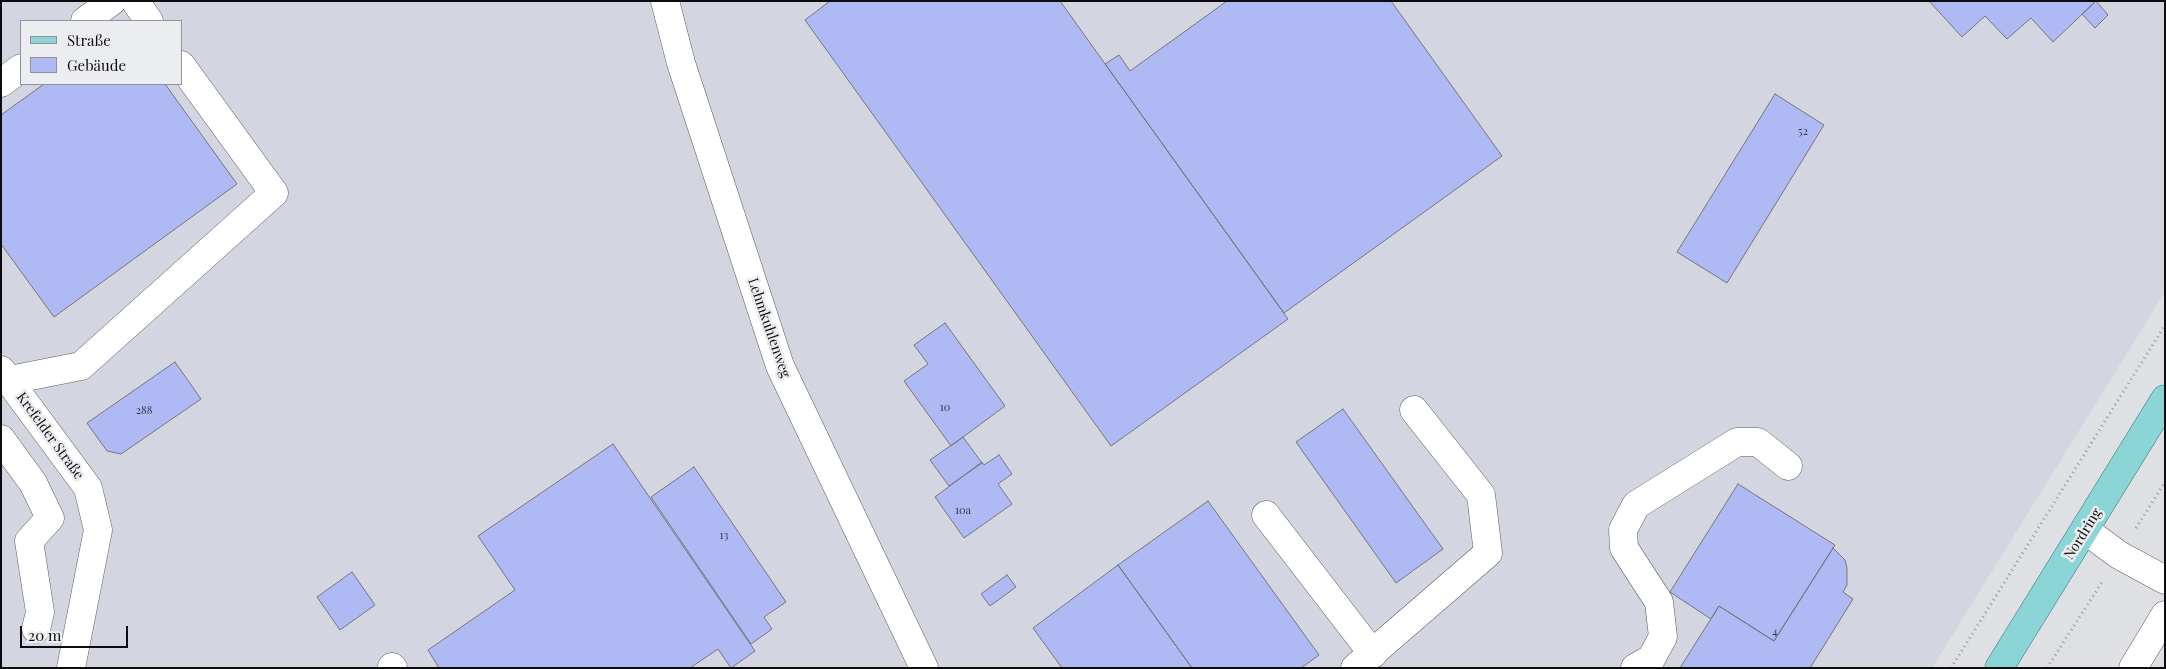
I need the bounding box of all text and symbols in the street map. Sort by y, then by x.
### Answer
legend [20,20,182,85]
text: Straße [67,30,111,50]
text: Gebäude [67,55,126,75]
house number: 52 [1798,125,1808,139]
street label: Lehmkuhlenweg [744,276,794,380]
street label: Krefelder Straße [13,389,87,483]
house number: 10 [940,401,950,415]
house number: 288 [136,404,152,418]
house number: 10a [955,504,971,518]
street label: Nordring [2061,505,2105,563]
house number: 13 [720,529,728,543]
scale bar [22,616,130,648]
text: 20 m [28,625,61,645]
house number: 4 [1772,625,1778,639]

